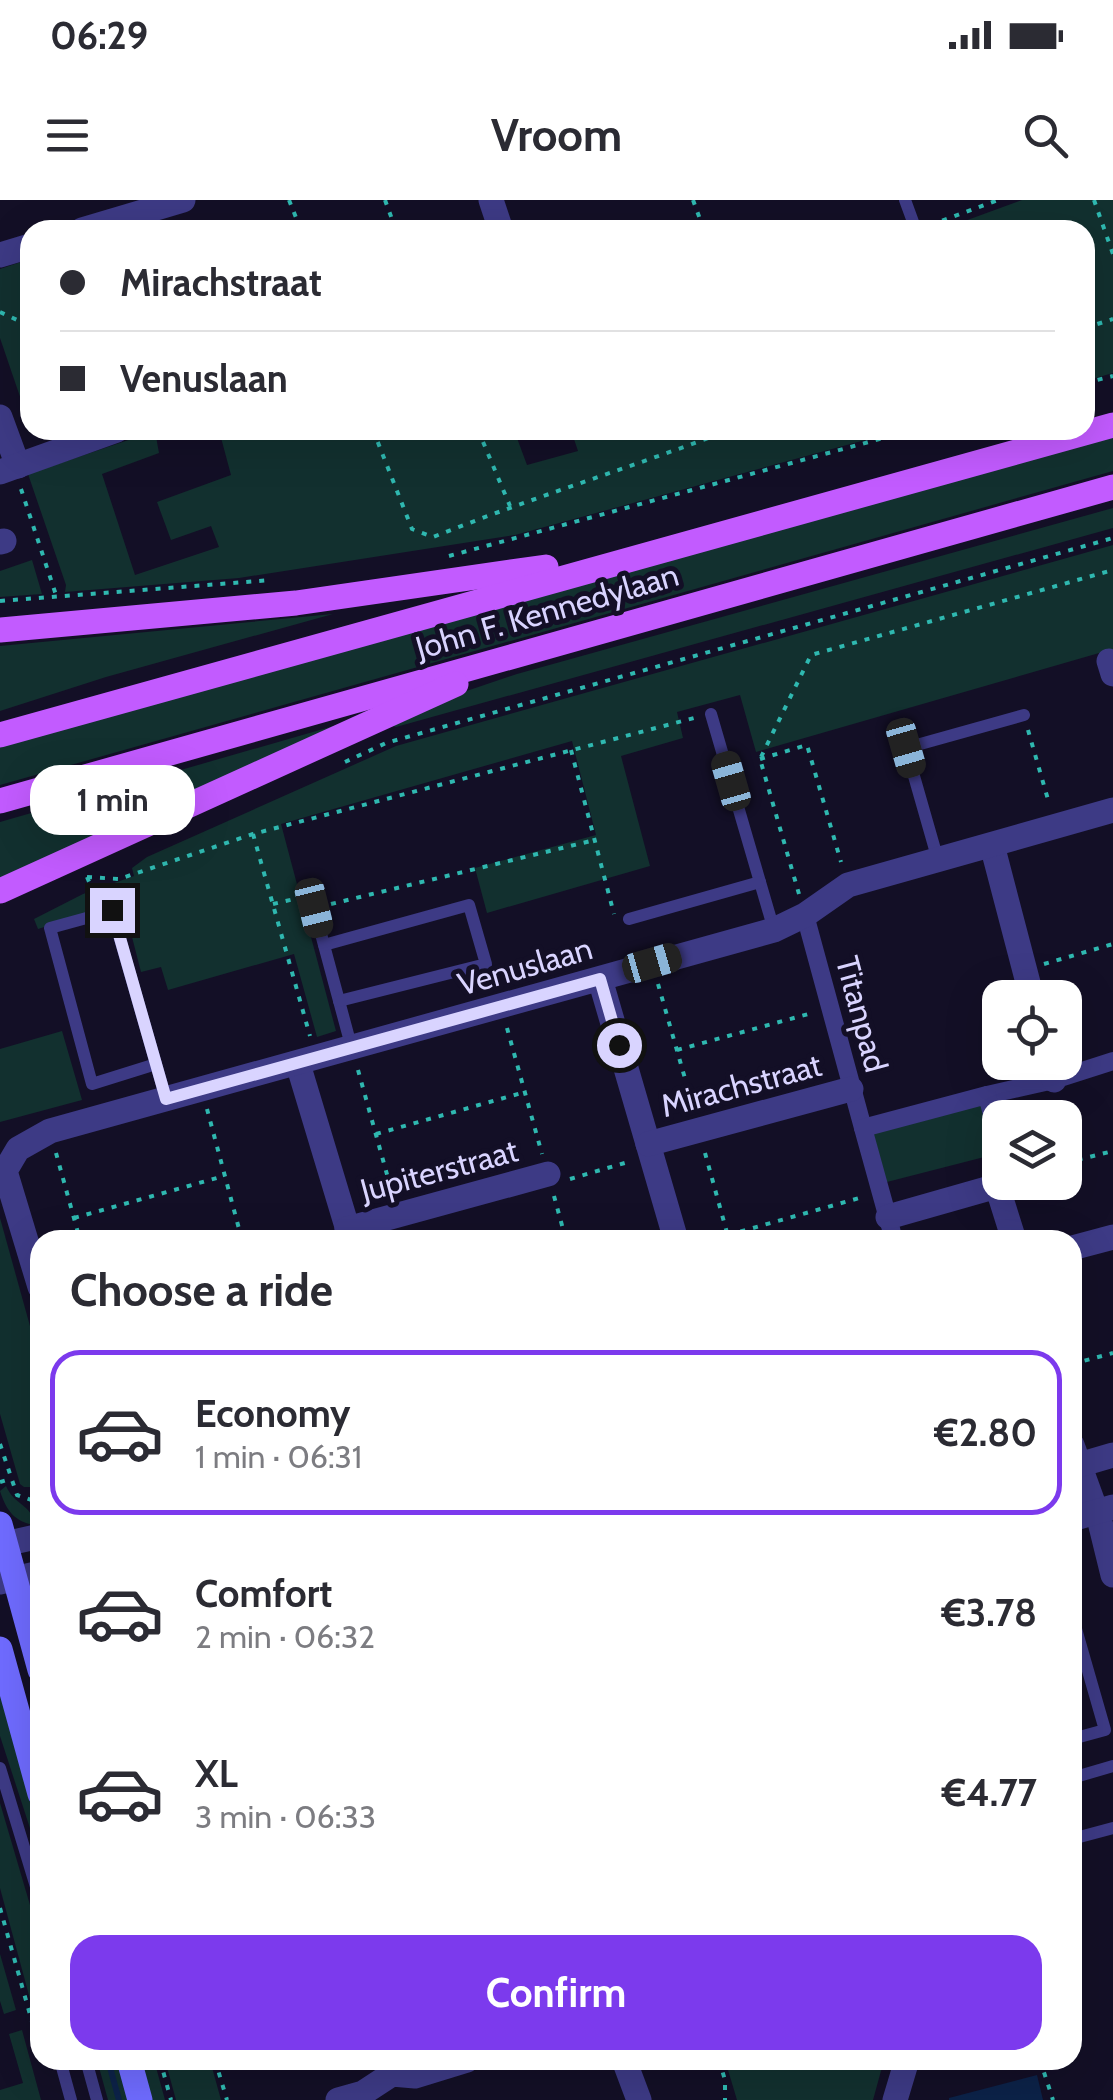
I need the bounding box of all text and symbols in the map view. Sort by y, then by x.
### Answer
text: 06:29 [50,12,148,59]
icon: menu [40,108,95,163]
text: Vroom [491,108,622,162]
icon: search [1018,108,1073,163]
text: Mirachstraat [120,259,322,306]
text: Venuslaan [120,355,288,402]
street label: John F. Kennedylaan [410,555,683,667]
car [883,715,929,781]
car [708,748,754,814]
callout: 1 min [29,765,194,835]
text: 1 min [76,780,149,819]
car [292,875,336,941]
route end [90,888,135,933]
street label: Venuslaan [453,928,597,1004]
car [619,940,685,986]
street label: Titanpad [828,952,896,1076]
map controls [982,980,1082,1200]
button: locate [982,980,1082,1080]
route start [597,1023,642,1068]
street label: Mirachstraat [656,1045,826,1125]
button: layers [982,1100,1082,1200]
street label: Jupiterstraat [355,1130,522,1210]
text: Choose a ride [70,1263,333,1317]
icon: car [75,1388,165,1478]
text: Economy [195,1390,350,1437]
text: €2.80 [934,1409,1037,1456]
text: 1 min · 06:31 [195,1437,362,1476]
icon: car [75,1568,165,1658]
text: Comfort [195,1570,332,1617]
text: €3.78 [941,1589,1037,1636]
text: 2 min · 06:32 [195,1617,375,1656]
icon: car [75,1748,165,1838]
text: XL [195,1750,238,1797]
text: €4.77 [942,1769,1037,1816]
text: 3 min · 06:33 [195,1797,376,1836]
button: Confirm [70,1935,1042,2050]

